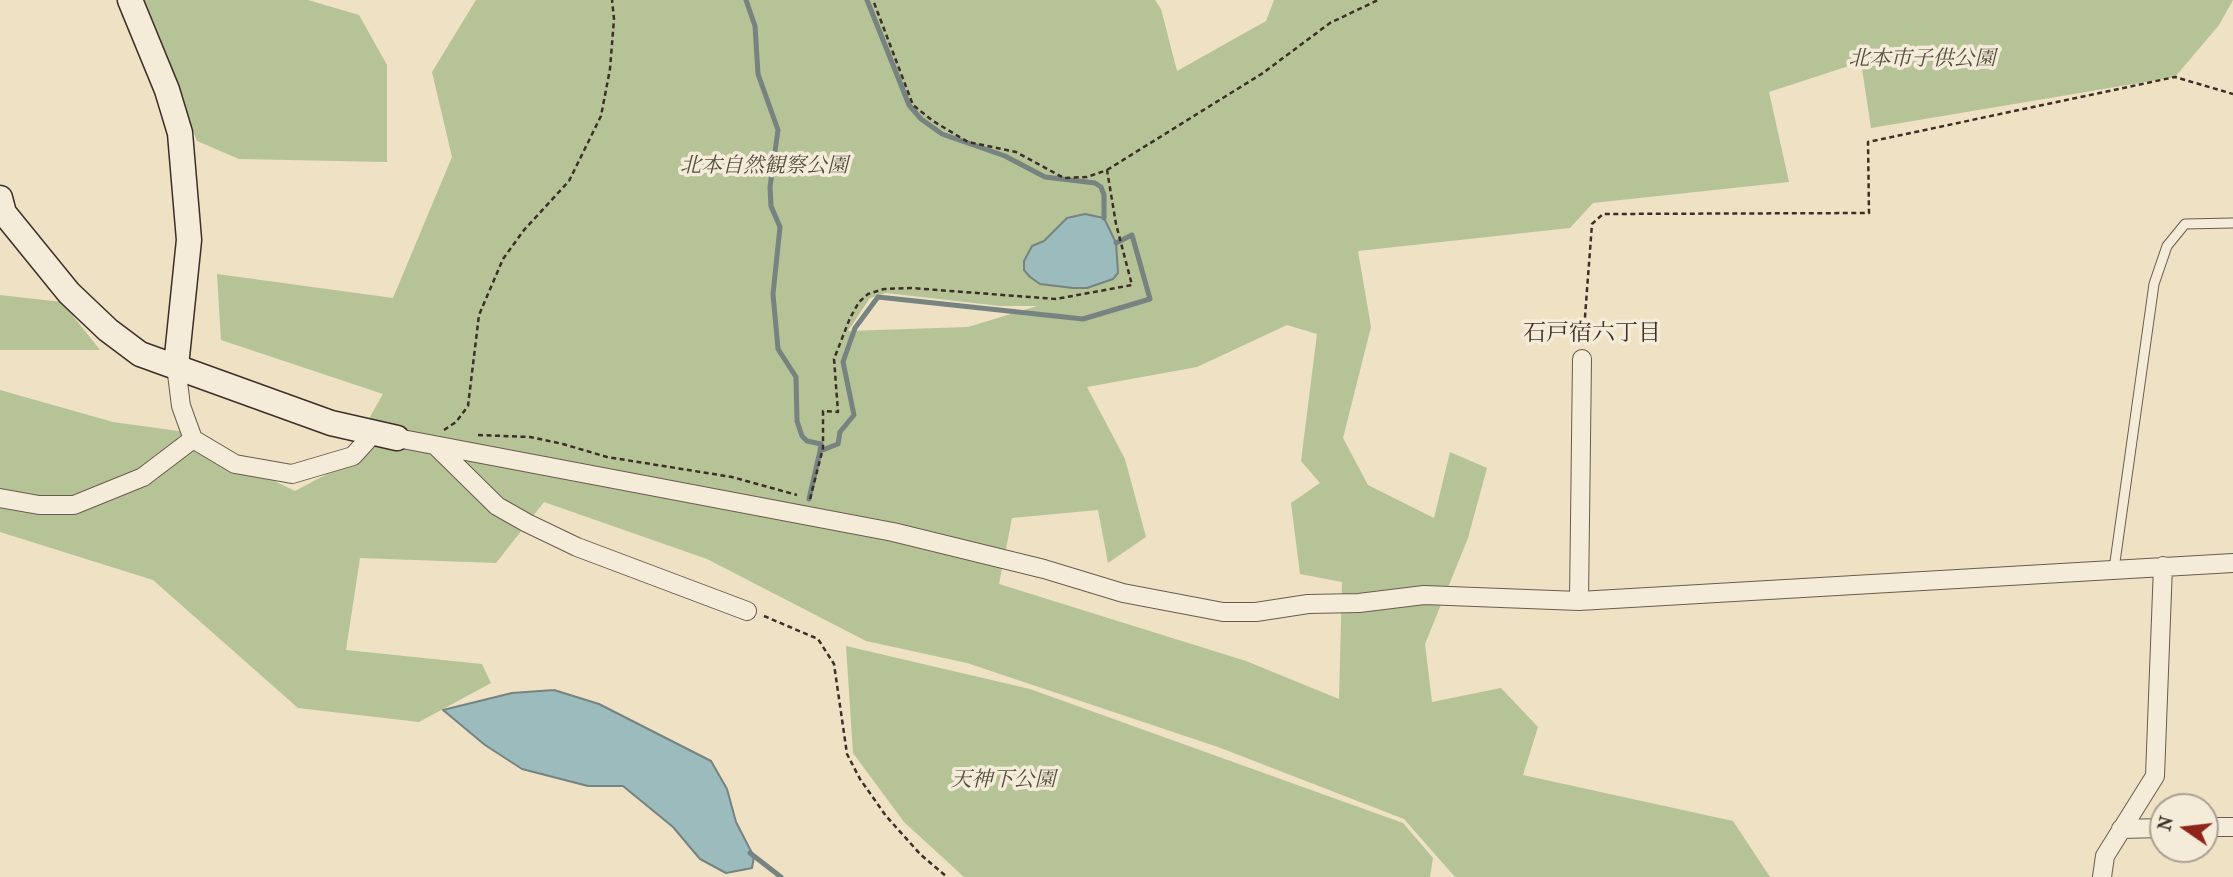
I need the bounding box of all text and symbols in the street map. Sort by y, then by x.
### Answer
park label: 北本市子供公園 [1849,47,1995,73]
park label: 北本自然観察公園 [680,154,848,180]
district label: 石戸宿六丁目 [1523,320,1661,348]
park label: 天神下公園 [951,768,1055,794]
north arrow [2149,793,2219,863]
text: N [2153,814,2178,833]

